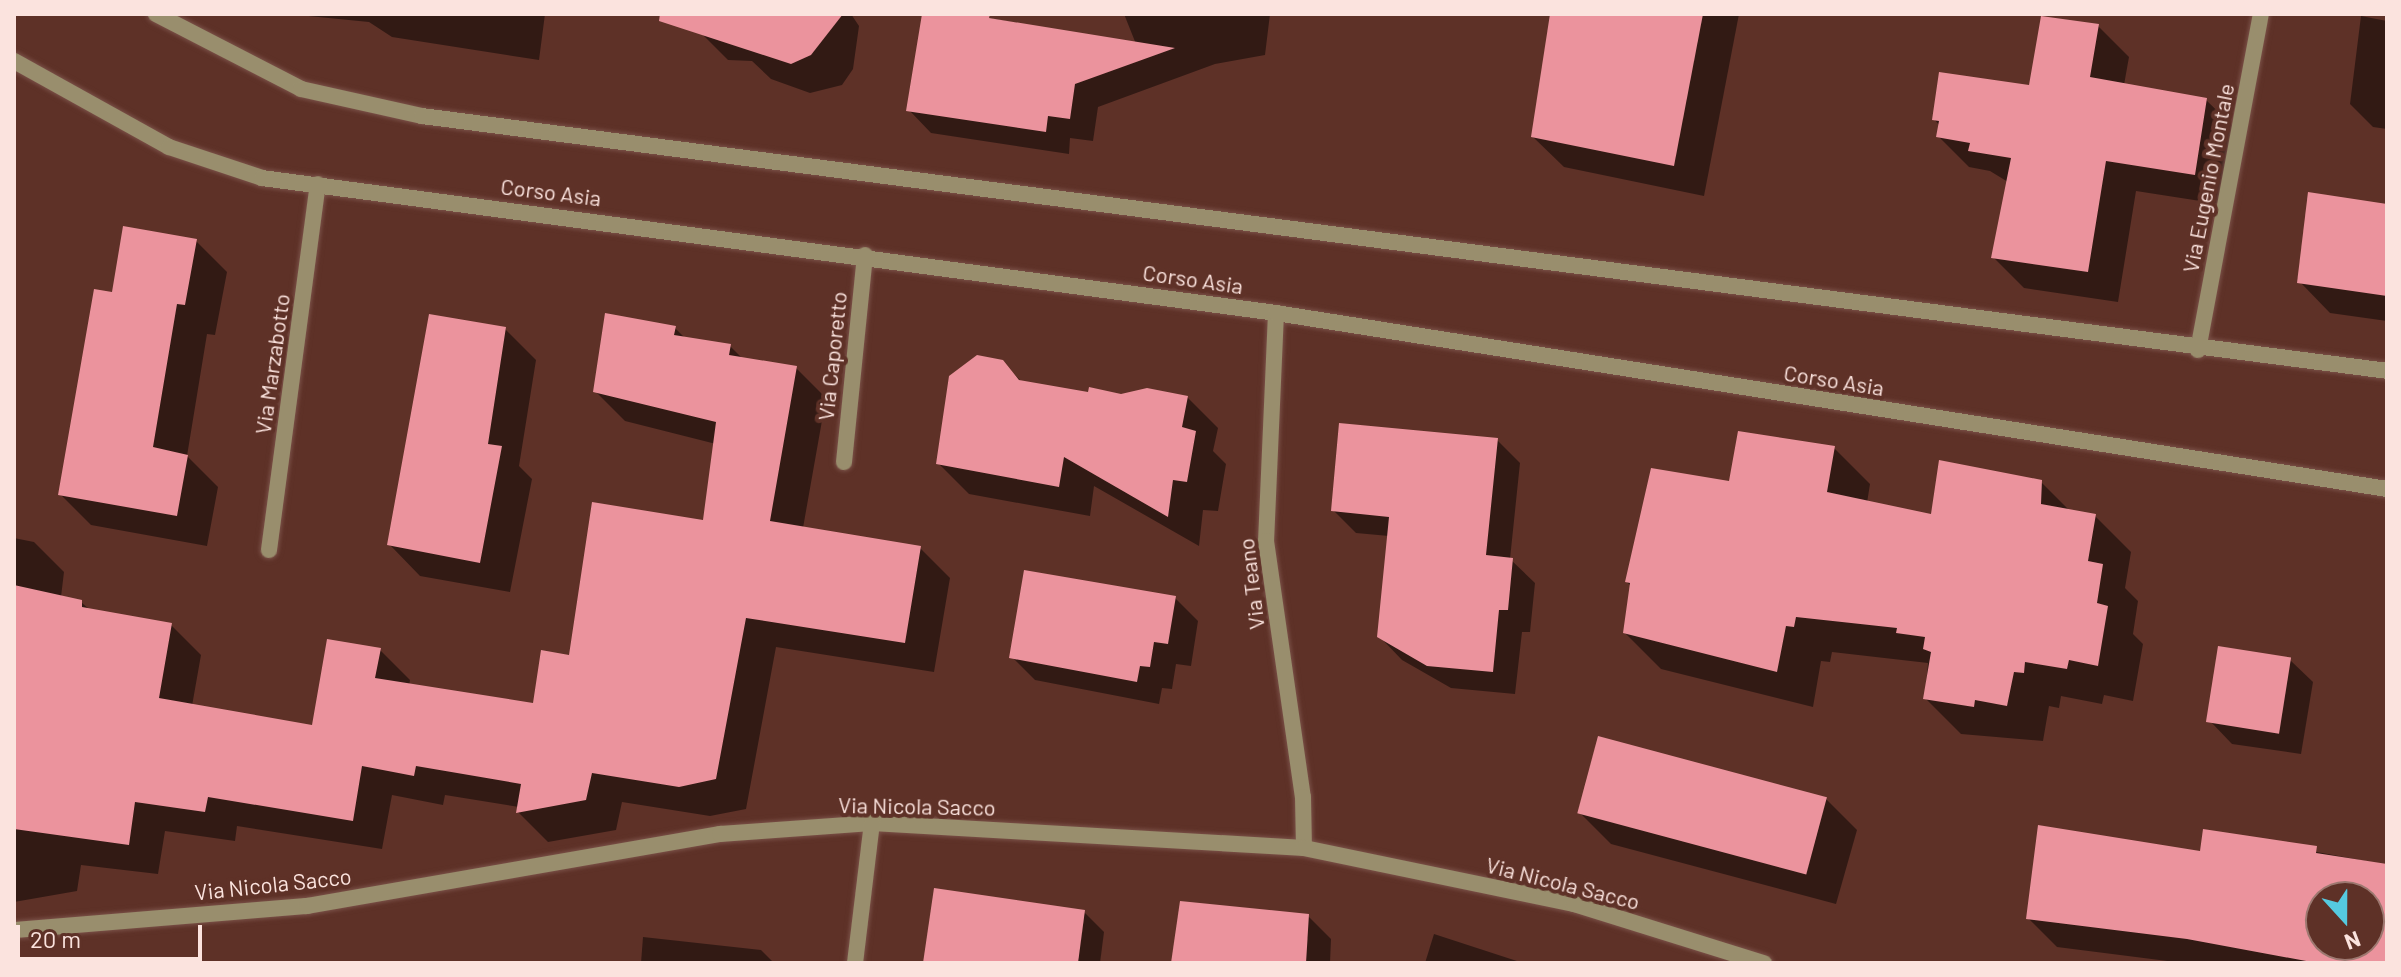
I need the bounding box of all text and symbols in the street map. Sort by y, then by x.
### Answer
street label: Via Eugenio Montale [2177,81,2239,275]
street label: Corso Asia [499,173,603,211]
street label: Corso Asia [1141,259,1245,299]
street label: Via Caporetto [812,290,852,422]
street label: Via Marzabotto [249,292,295,436]
street label: Corso Asia [1782,359,1886,401]
street label: Via Teano [1232,537,1270,631]
street label: Via Nicola Sacco [838,791,996,821]
street label: Via Nicola Sacco [1483,851,1643,915]
street label: Via Nicola Sacco [193,863,353,905]
north arrow [2305,881,2385,961]
scale bar [20,909,206,959]
text: 20 m [30,924,81,953]
text: N [2341,927,2364,956]

